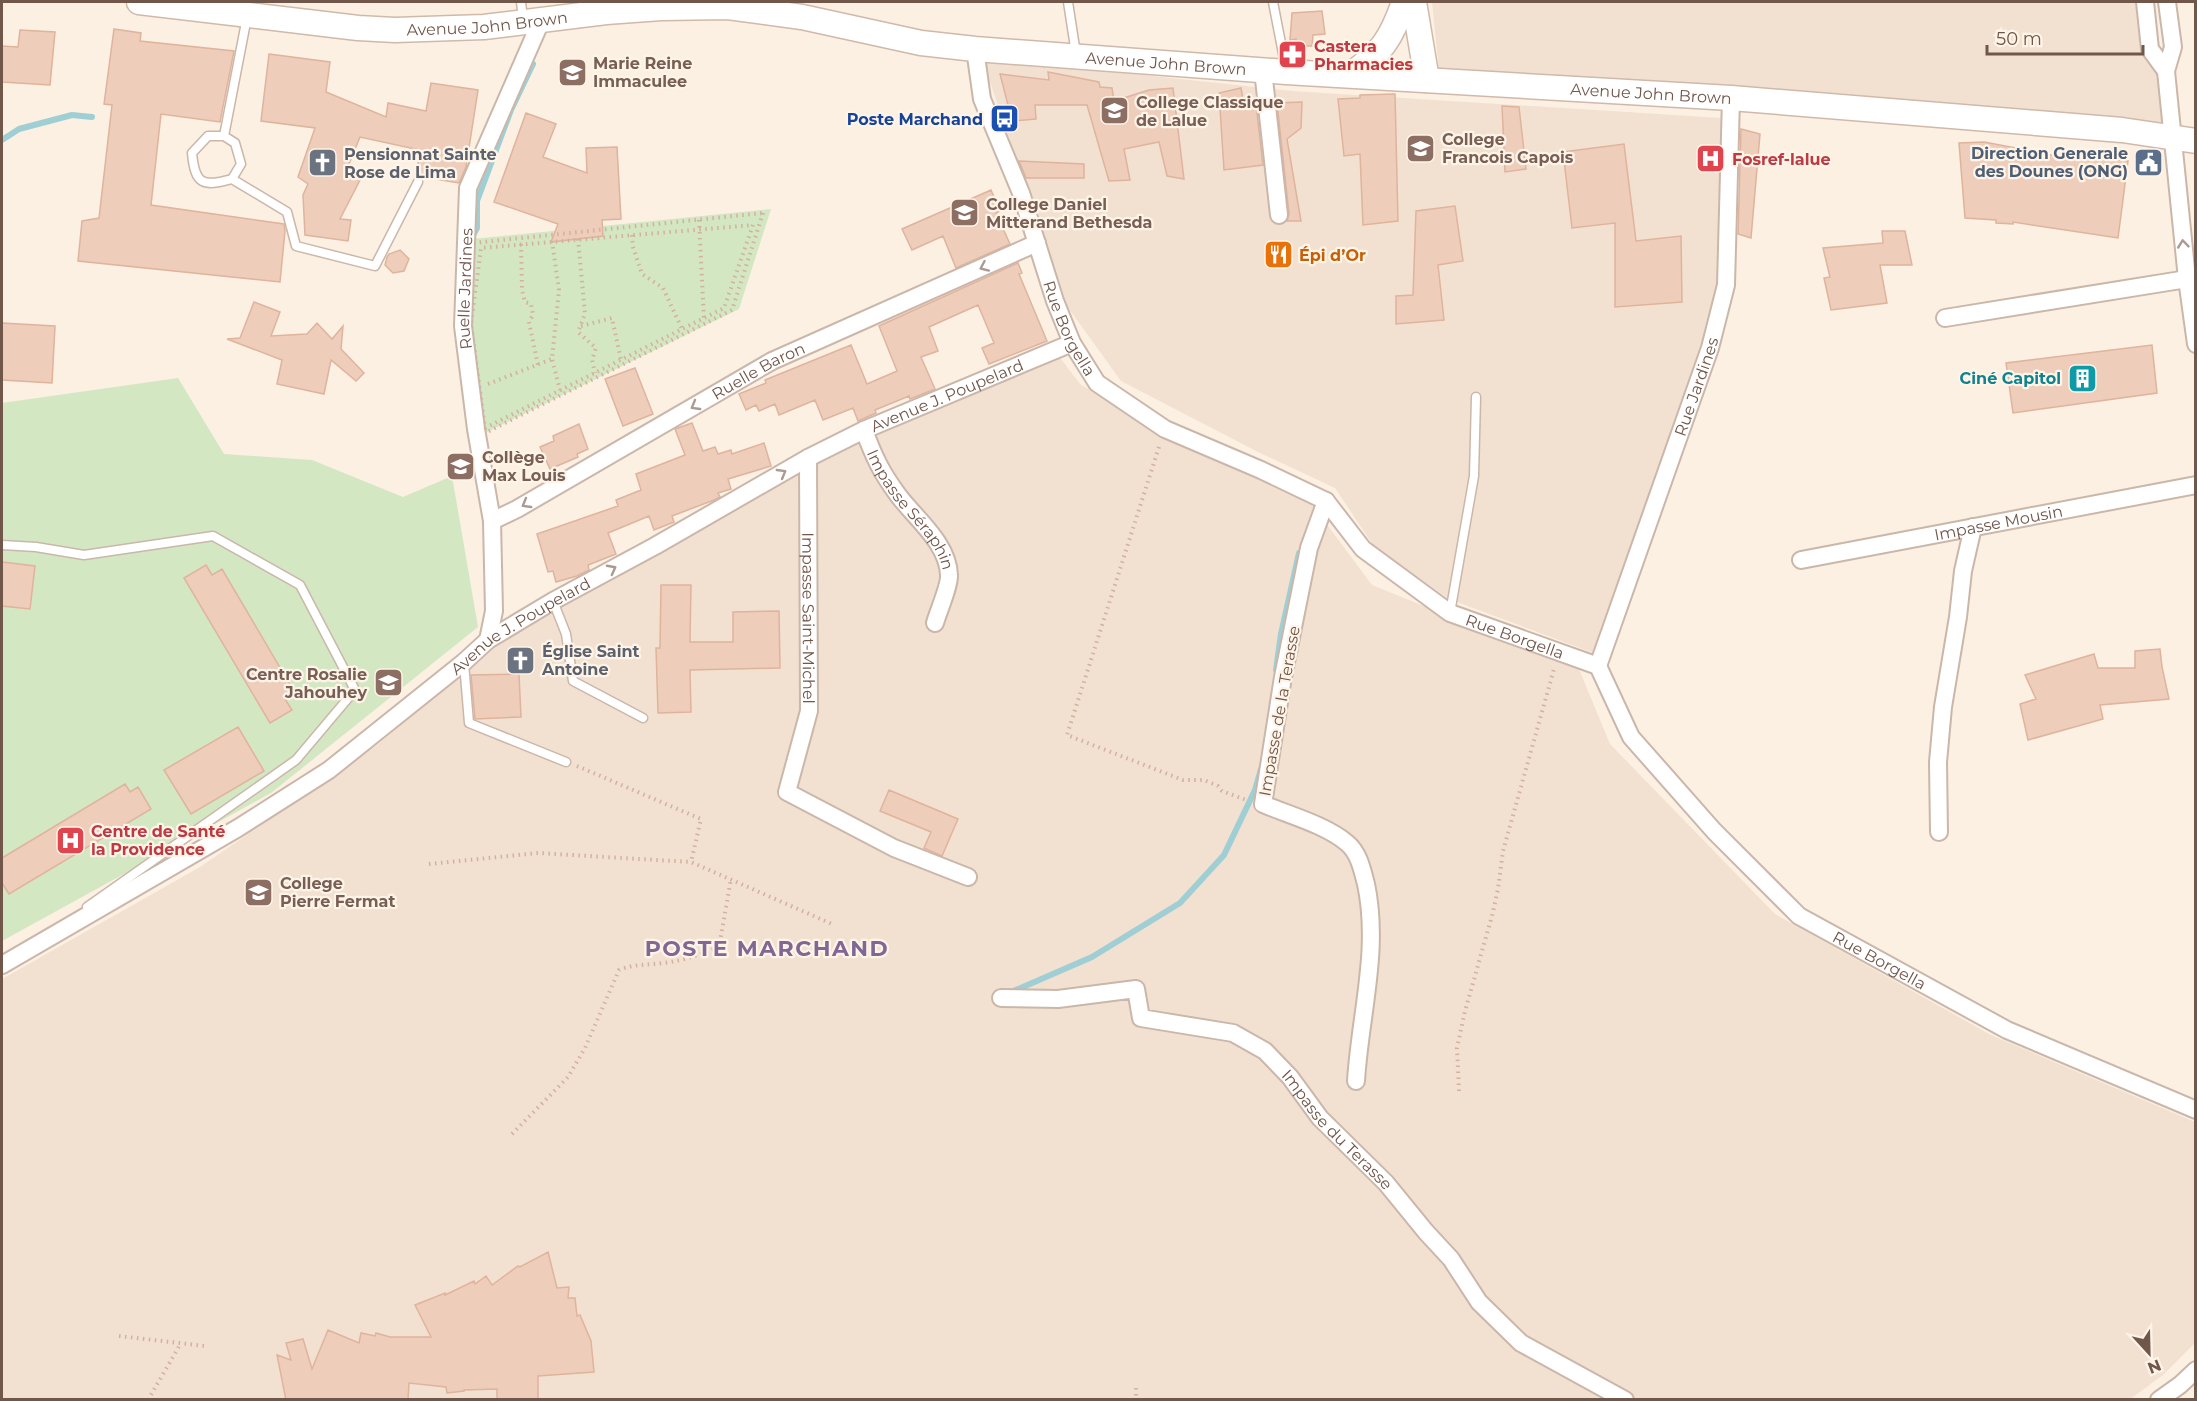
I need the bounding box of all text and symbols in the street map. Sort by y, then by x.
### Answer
street label: Avenue John Brown [406,8,569,40]
scale bar [1987,18,2143,56]
text: 50 m [1996,28,2042,50]
place label: Castera Pharmacies [1314,37,1414,74]
pharmacy icon: Castera Pharmacies [1277,39,1309,71]
street label: Avenue John Brown [1085,48,1247,79]
place label: Marie Reine Immaculee [593,54,692,91]
school or university icon: Marie Reine Immaculee [556,56,588,88]
street label: Avenue John Brown [1570,80,1732,108]
place label: College Classique de Lalue [1136,93,1284,130]
school or university icon: College Classique de Lalue [1099,95,1131,127]
bus stop icon: Poste Marchand [988,103,1020,135]
place label: Poste Marchand [847,110,983,129]
place label: College Francois Capois [1442,130,1574,167]
school or university icon: College Francois Capois [1405,132,1437,164]
hospital icon: Fosref-lalue [1695,143,1727,175]
place label: Direction Generale des Dounes (ONG) [1971,144,2128,181]
place label: Pensionnat Sainte Rose de Lima [344,145,497,182]
public building icon: Direction Generale des Dounes (ONG) [2133,146,2165,178]
church icon: Pensionnat Sainte Rose de Lima [307,147,339,179]
place label: Fosref-lalue [1732,150,1831,169]
place label: College Daniel Mitterand Bethesda [986,195,1152,232]
school or university icon: College Daniel Mitterand Bethesda [949,197,981,229]
street label: Ruelle Jardines [454,228,477,351]
restaurant icon: Épi d’Or [1262,239,1294,271]
one-way arrow [2177,240,2190,249]
place label: Épi d’Or [1299,246,1366,265]
one-way arrow [979,260,990,272]
street label: Rue Borgella [1039,278,1099,380]
street label: Rue Jardines [1671,335,1722,439]
street label: Ruelle Baron [709,339,808,404]
street label: Avenue J. Poupelard [868,355,1026,436]
building icon: Ciné Capitol [2066,362,2098,394]
place label: Ciné Capitol [1960,369,2061,388]
one-way arrow [691,399,701,410]
street label: Impasse Séraphin [863,446,957,572]
place label: Collège Max Louis [482,448,566,485]
school or university icon: Collège Max Louis [445,450,477,482]
one-way arrow [776,469,786,481]
one-way arrow [522,496,532,508]
street label: Impasse Mousin [1933,501,2065,545]
street label: Impasse Saint-Michel [798,532,818,704]
one-way arrow [606,565,616,576]
street label: Avenue J. Poupelard [447,574,594,679]
street label: Rue Borgella [1463,610,1567,663]
street label: Impasse de la Terasse [1255,624,1304,798]
place label: Église Saint Antoine [541,642,640,679]
church icon: Église Saint Antoine [505,644,537,676]
place label: Centre Rosalie Jahouhey [246,665,367,702]
school or university icon: Centre Rosalie Jahouhey [372,667,404,699]
place label: Centre de Santé la Providence [91,822,225,859]
hospital icon: Centre de Santé la Providence [54,824,86,856]
place label: College Pierre Fermat [280,874,395,911]
school or university icon: College Pierre Fermat [243,876,275,908]
street label: Rue Borgella [1829,927,1929,994]
district label: POSTE MARCHAND [645,935,889,962]
street label: Impasse du Terasse [1278,1066,1396,1194]
north arrow [2119,1323,2179,1383]
text: N [2145,1355,2164,1378]

